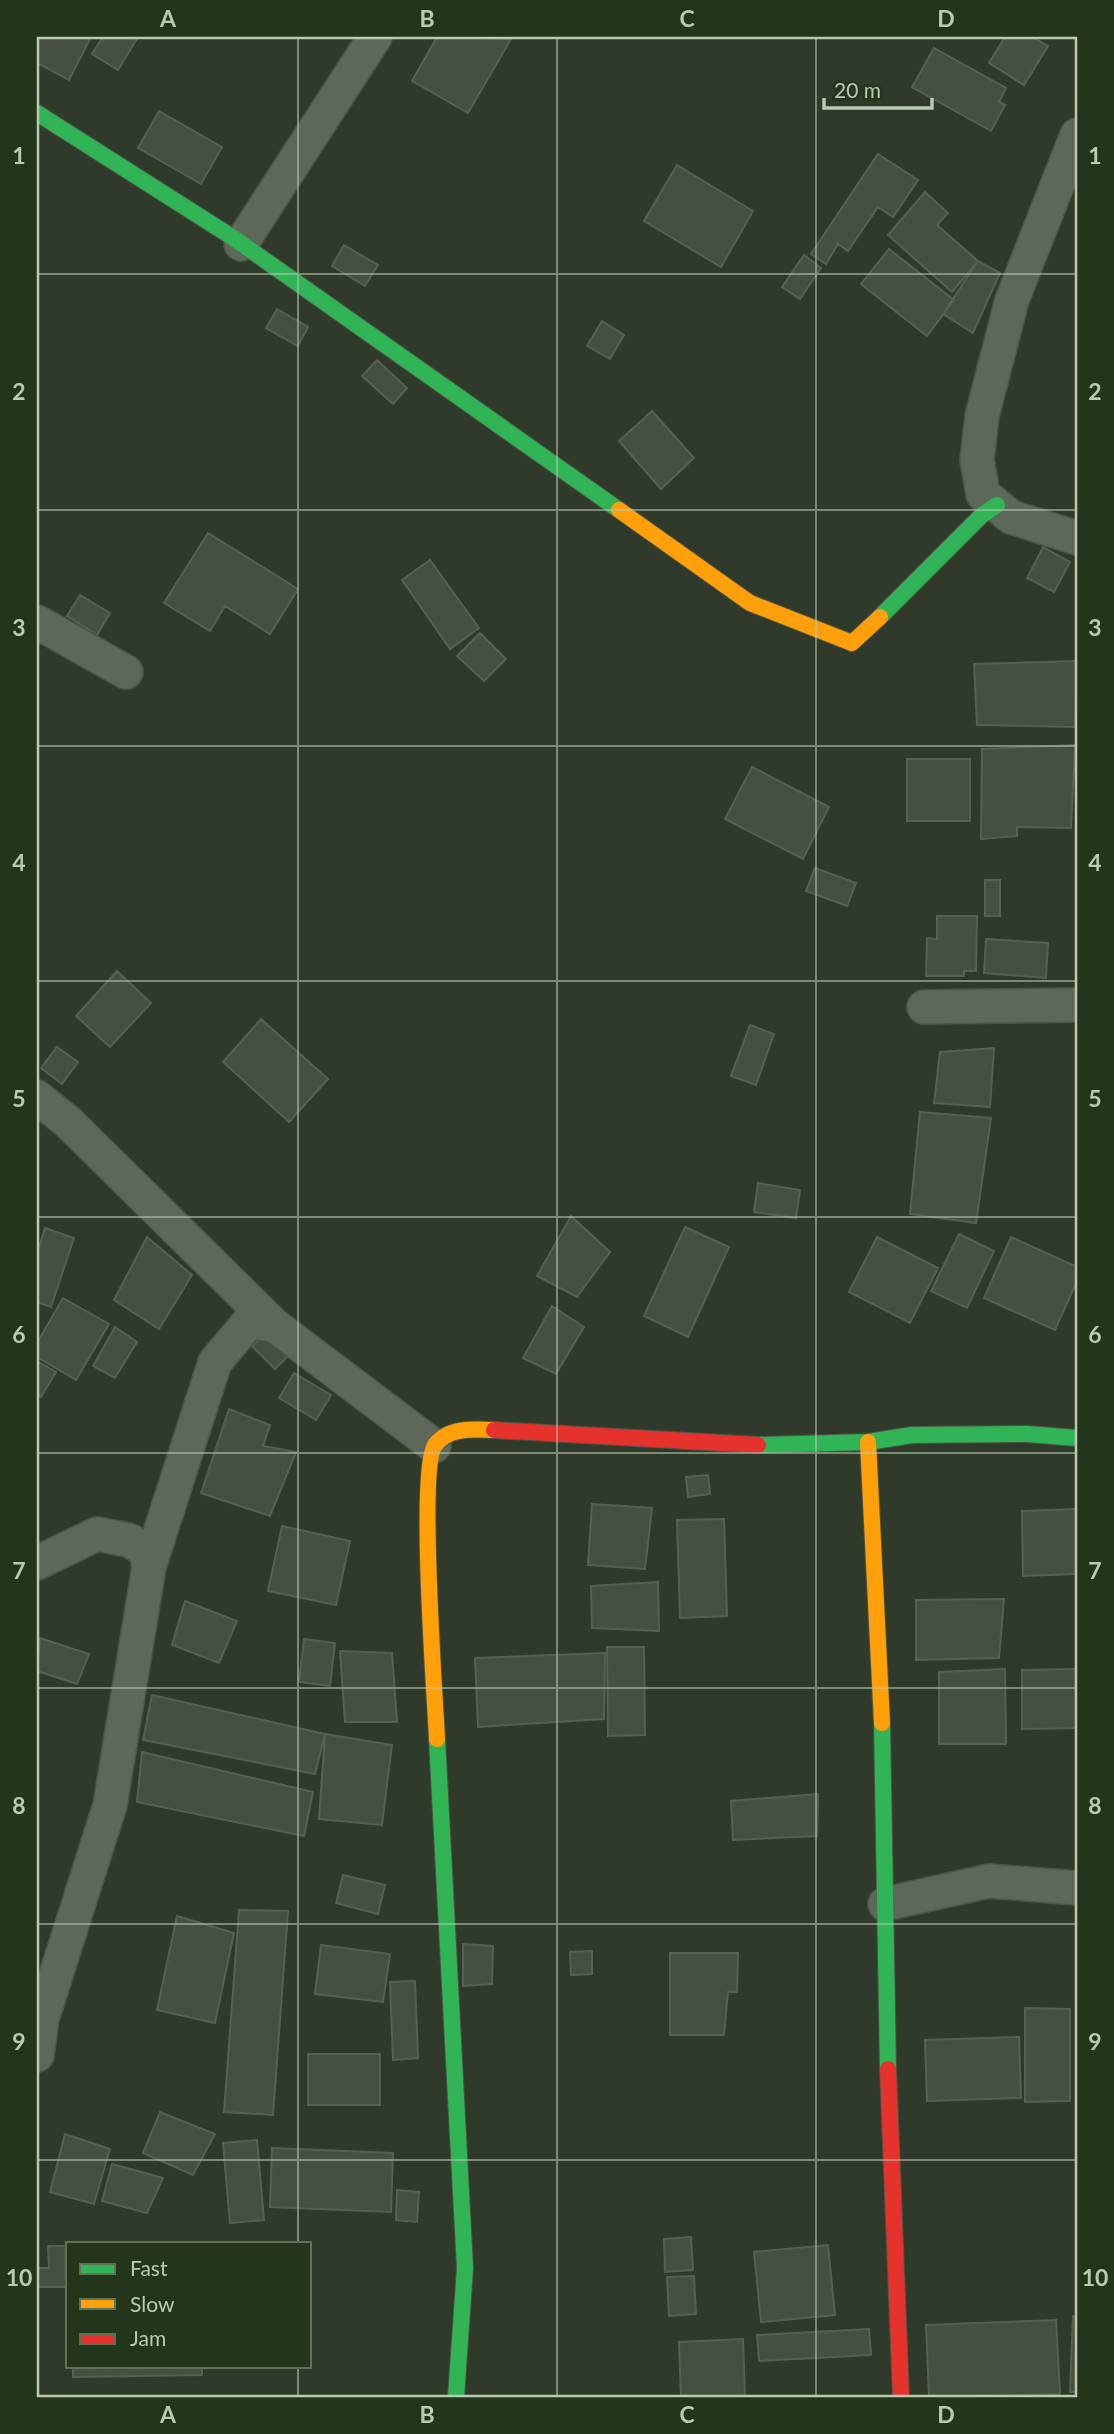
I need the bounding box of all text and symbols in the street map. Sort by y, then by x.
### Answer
text: A [159,4,177,32]
text: B [419,4,435,32]
text: C [679,4,695,32]
text: D [937,4,955,32]
scale bar [824,66,932,110]
text: 20 m [834,77,881,102]
text: 1 [12,141,26,169]
text: 1 [1088,141,1102,169]
text: 2 [12,377,26,405]
text: 2 [1088,377,1102,405]
text: 3 [12,613,26,641]
text: 3 [1088,613,1102,641]
text: 4 [12,848,26,876]
text: 4 [1088,848,1102,876]
text: 5 [12,1084,26,1112]
text: 5 [1088,1084,1102,1112]
text: 6 [12,1320,26,1348]
text: 6 [1088,1320,1102,1348]
text: 7 [12,1556,26,1584]
text: 7 [1088,1556,1102,1584]
text: 8 [12,1791,26,1819]
text: 8 [1088,1791,1102,1819]
text: 9 [12,2027,26,2055]
text: 9 [1088,2027,1102,2055]
legend [66,2242,312,2368]
text: Fast [130,2255,168,2280]
text: 10 [6,2263,32,2291]
text: 10 [1082,2263,1108,2291]
text: Slow [130,2291,175,2316]
text: Jam [130,2325,166,2350]
text: A [159,2400,177,2428]
text: B [419,2400,435,2428]
text: C [679,2400,695,2428]
text: D [937,2400,955,2428]

